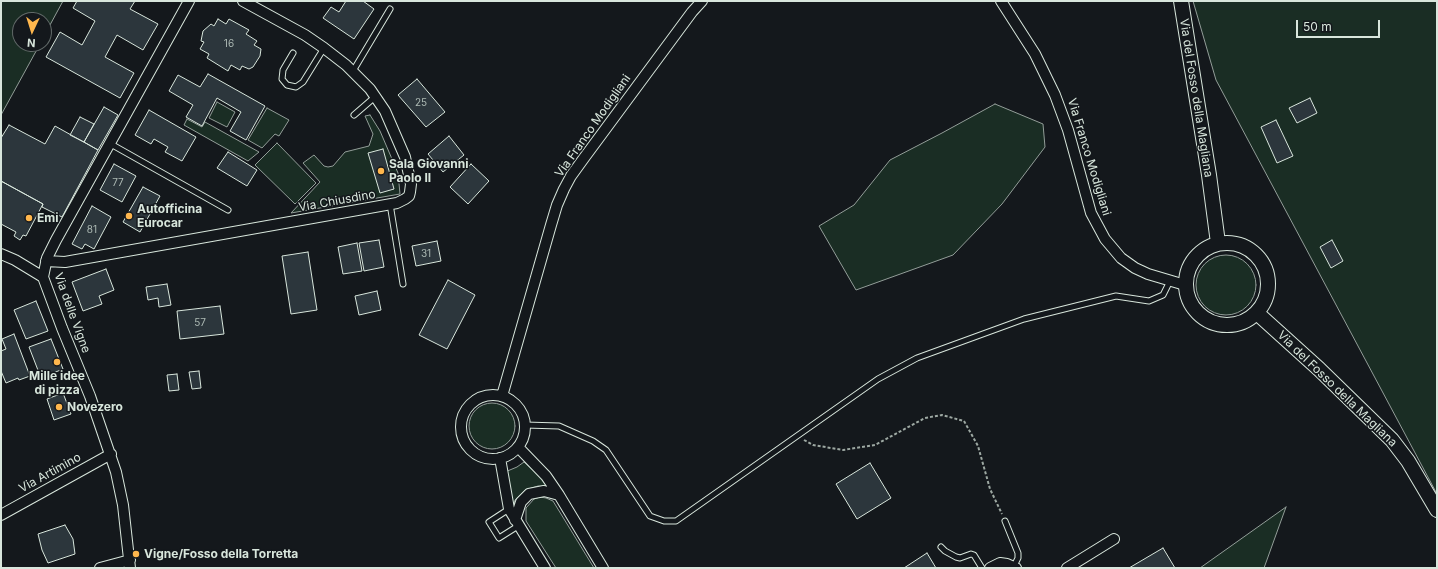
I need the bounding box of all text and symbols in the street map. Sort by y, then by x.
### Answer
north arrow [12,12,52,52]
scale bar [1298,12,1382,38]
street label: Via del Fosso della Magliana [1176,18,1216,178]
text: 50 m [1303,19,1332,34]
text: N [27,36,36,50]
house number: 16 [224,38,234,50]
street label: Via Franco Modigliani [552,72,634,180]
house number: 25 [415,97,427,109]
street label: Via Franco Modigliani [1064,97,1114,217]
place label: Sala Giovanni Paolo II [389,157,469,185]
marker: Sala Giovanni Paolo II [376,166,386,176]
house number: 77 [112,177,124,189]
street label: Via Chiusdino [297,187,377,215]
place label: Autofficina Eurocar [137,202,202,230]
place label: Emi [37,211,58,225]
marker: Autofficina Eurocar [124,211,134,221]
marker: Emi [24,213,34,223]
house number: 81 [87,224,97,236]
house number: 31 [421,248,431,260]
street label: Via delle Vigne [51,271,93,355]
house number: 57 [194,317,206,329]
street label: Via del Fosso della Magliana [1274,328,1400,450]
marker: Mille idee di pizza [52,357,62,367]
place label: Mille idee di pizza [29,369,85,397]
place label: Novezero [67,400,123,414]
marker: Novezero [54,402,64,412]
street label: Via Artimino [16,450,84,496]
place label: Vigne/Fosso della Torretta [144,547,298,561]
marker: Vigne/Fosso della Torretta [131,549,141,559]

